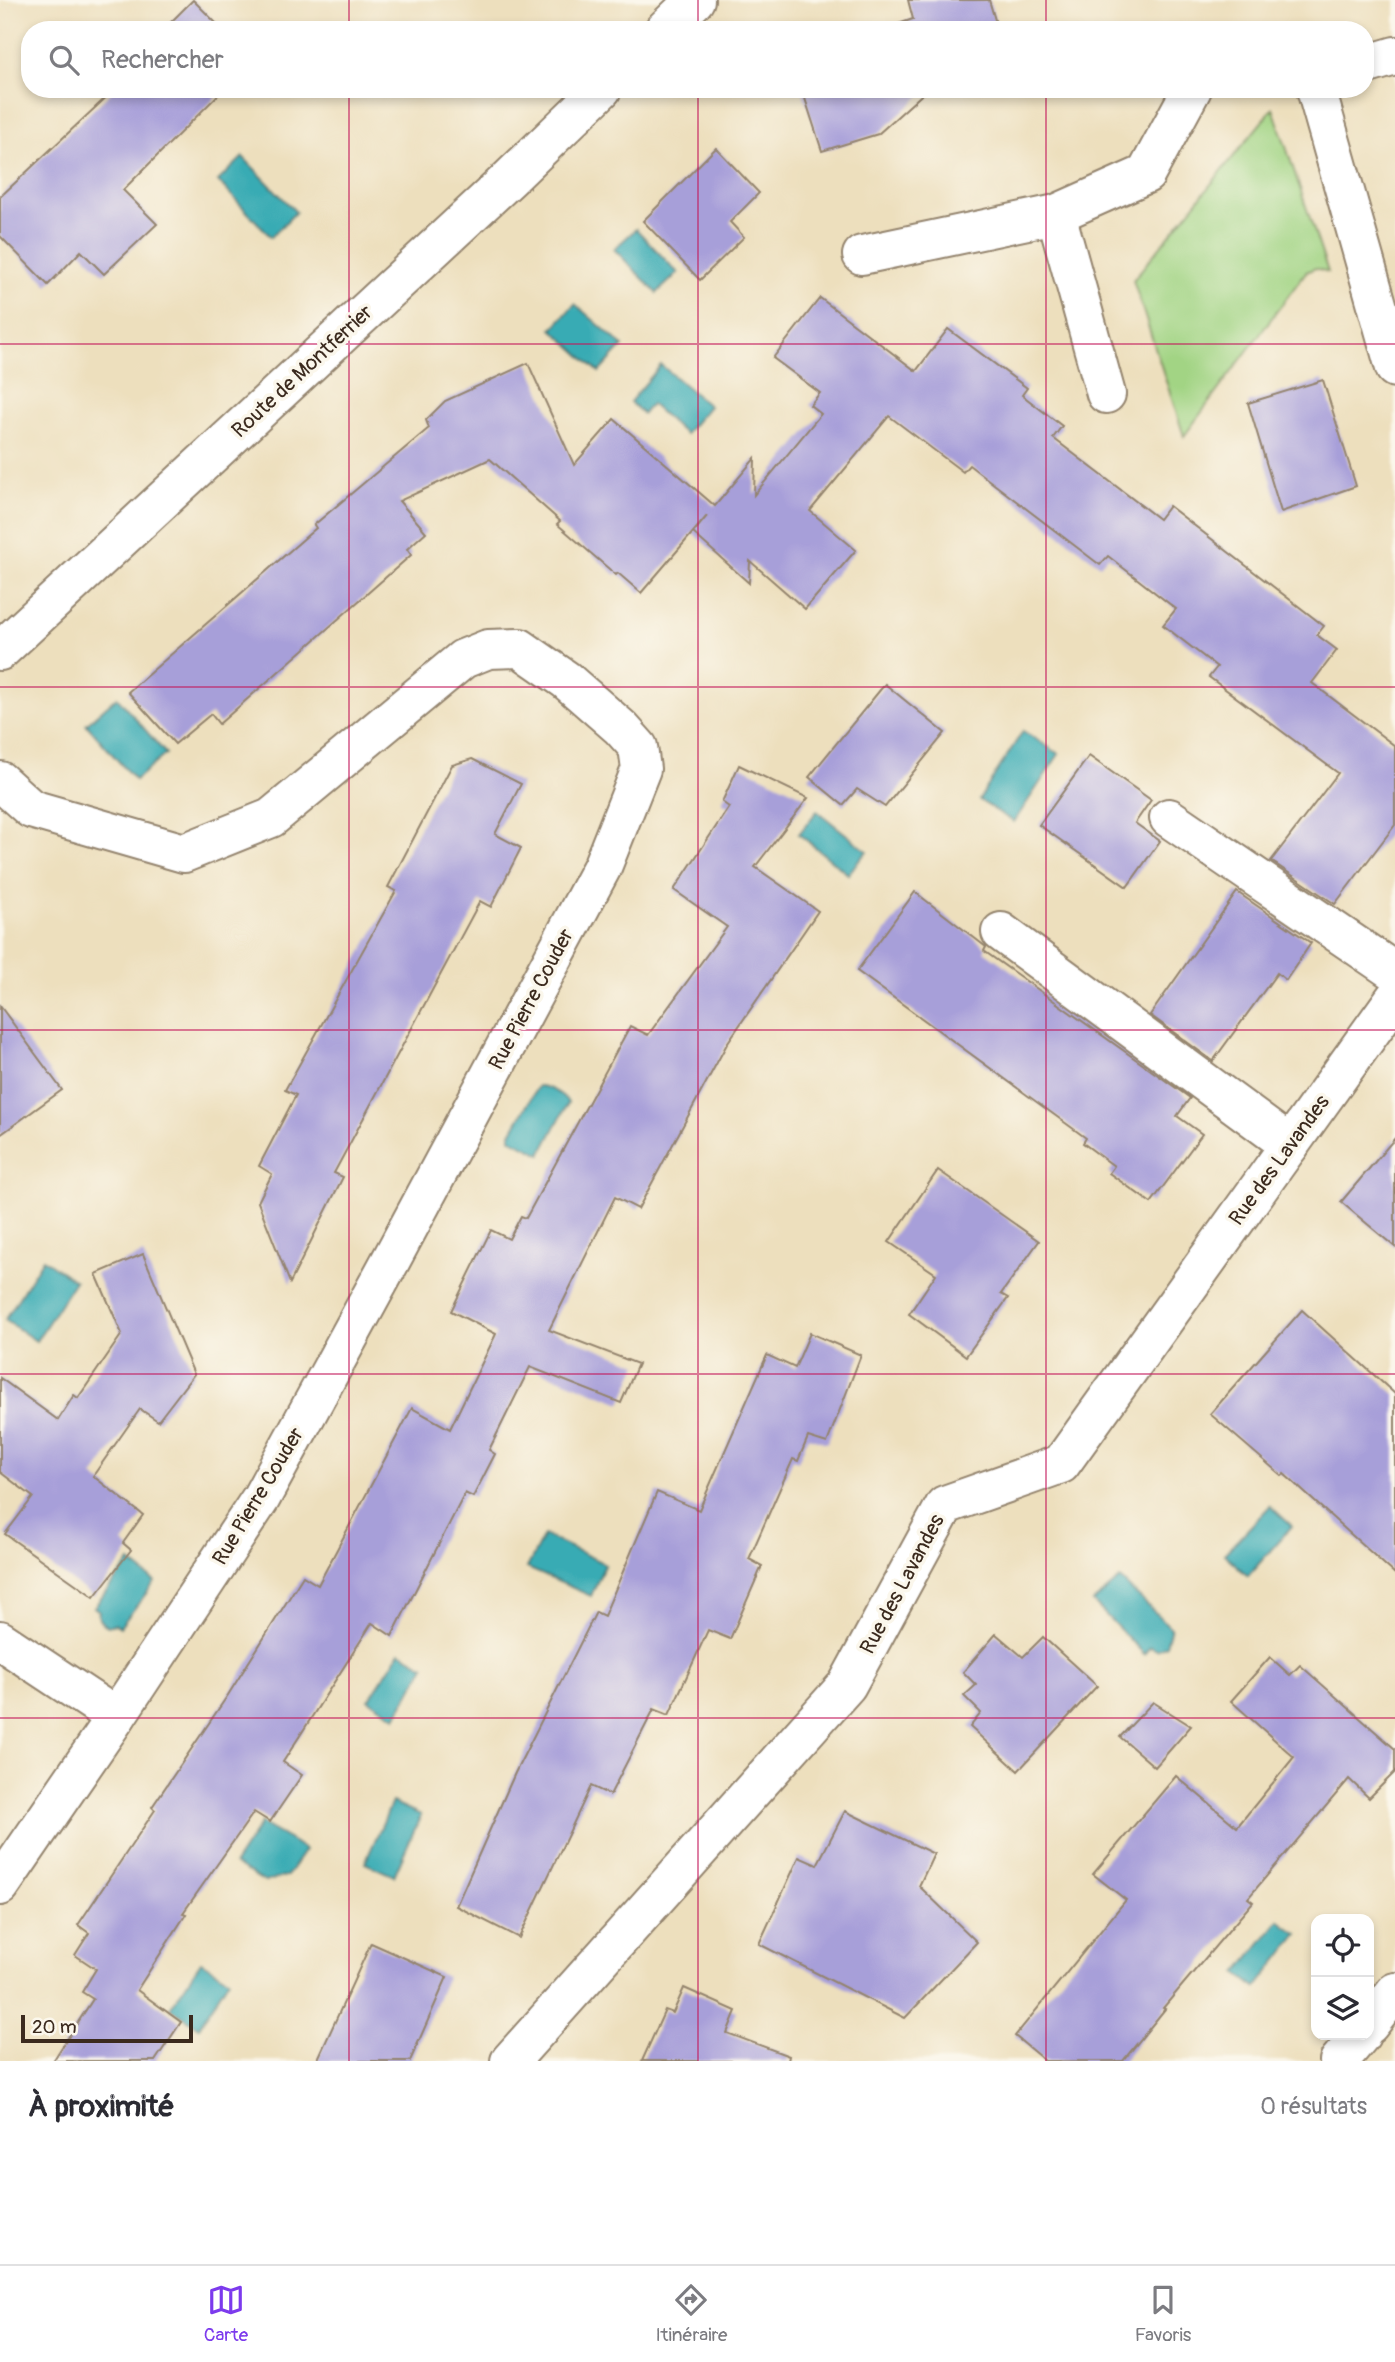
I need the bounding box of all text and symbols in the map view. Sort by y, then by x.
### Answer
search box [21,21,1374,98]
icon: search [45,41,83,79]
text: Rechercher [101,44,224,76]
street label: Route de Montferrier [226,299,379,444]
street label: Rue Pierre Couder [483,924,580,1074]
street label: Rue des Lavandes [1223,1089,1336,1231]
street label: Rue Pierre Couder [207,1422,310,1570]
street label: Rue des Lavandes [854,1509,951,1659]
map controls [1311,1914,1374,2040]
button: locate [1311,1914,1374,1977]
button: layers [1311,1977,1374,2040]
scale bar [21,2012,192,2044]
text: 20 m [32,2015,77,2039]
text: À proximité [28,2088,174,2125]
text: 0 résultats [1260,2092,1367,2121]
tab: Carte [204,2281,248,2347]
tab: Itinéraire [655,2281,727,2347]
tab: Favoris [1135,2281,1191,2347]

